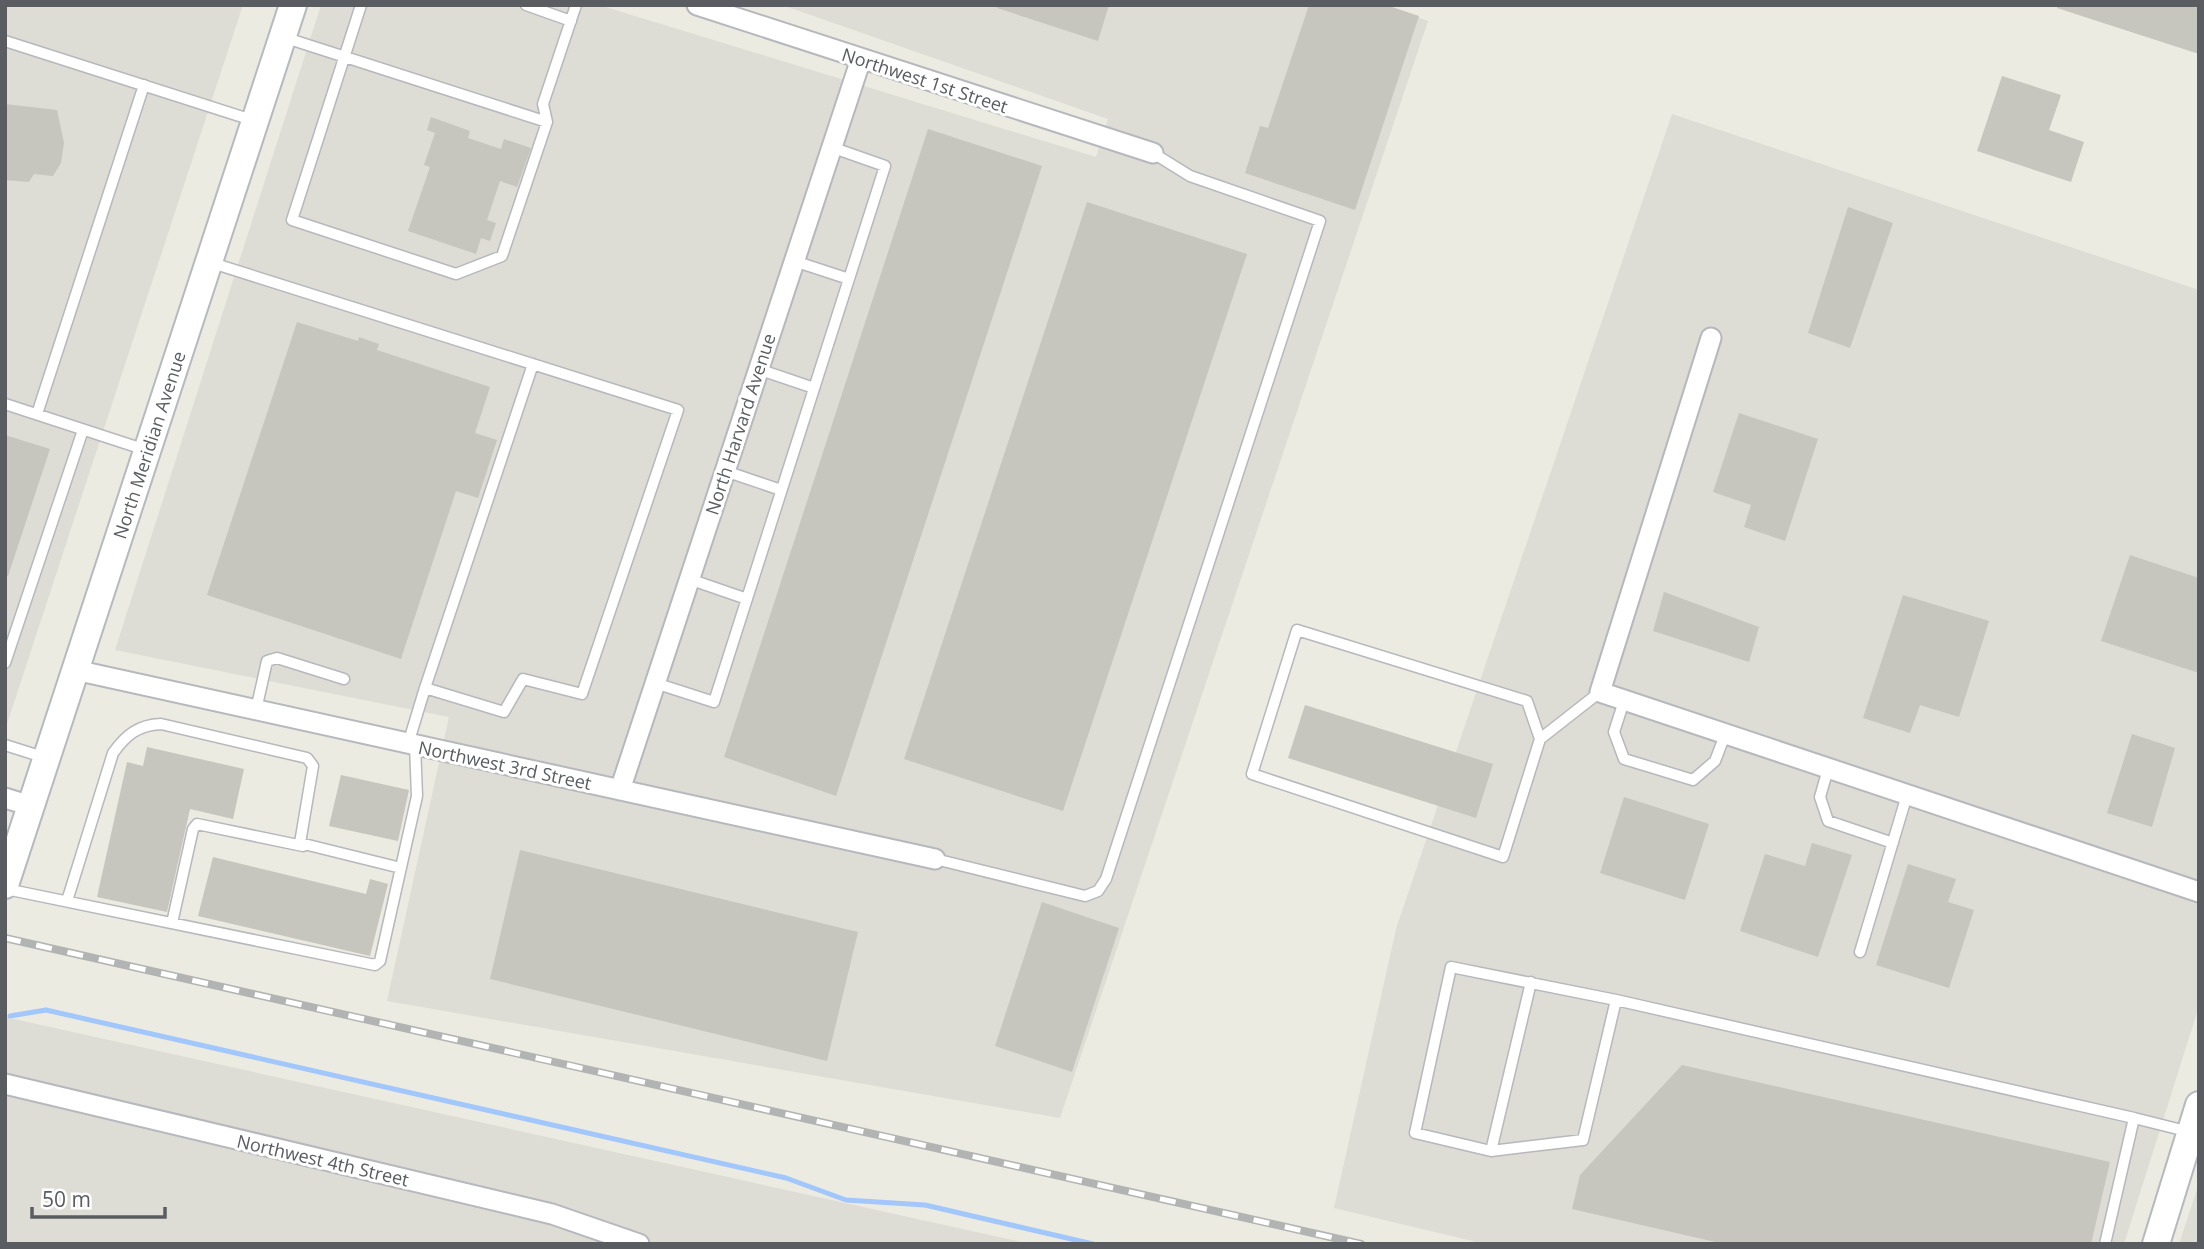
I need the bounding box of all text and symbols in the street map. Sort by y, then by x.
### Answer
street label: Northwest 1st Street [839,42,1011,118]
street label: North Harvard Avenue [699,330,781,518]
street label: North Meridian Avenue [107,348,191,542]
street label: Northwest 3rd Street [416,735,594,795]
street label: Northwest 4th Street [235,1129,411,1191]
scale bar [32,1176,164,1220]
text: 50 m [42,1185,91,1213]

